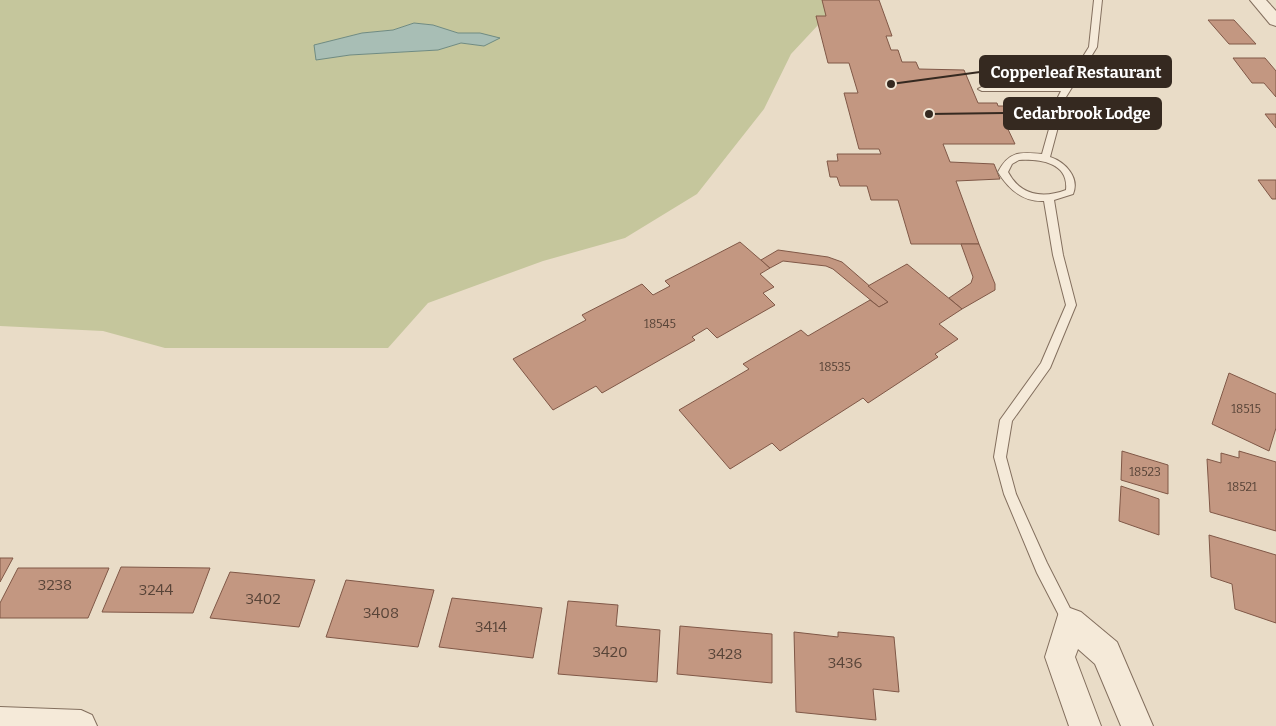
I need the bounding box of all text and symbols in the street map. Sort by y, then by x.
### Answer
callout: Copperleaf Restaurant [980,56,1171,87]
text: Copperleaf Restaurant [990,63,1162,82]
callout: Cedarbrook Lodge [1004,98,1161,129]
text: Cedarbrook Lodge [1013,104,1151,123]
house number: 18545 [644,317,676,331]
house number: 18535 [819,360,851,374]
house number: 18515 [1231,402,1261,416]
house number: 18523 [1129,465,1161,479]
house number: 18521 [1227,480,1257,494]
house number: 3238 [38,576,72,594]
house number: 3244 [139,581,173,599]
house number: 3402 [245,590,281,608]
house number: 3408 [363,604,399,622]
house number: 3414 [475,618,507,636]
house number: 3420 [592,643,628,661]
house number: 3428 [708,645,742,663]
house number: 3436 [828,654,863,672]

